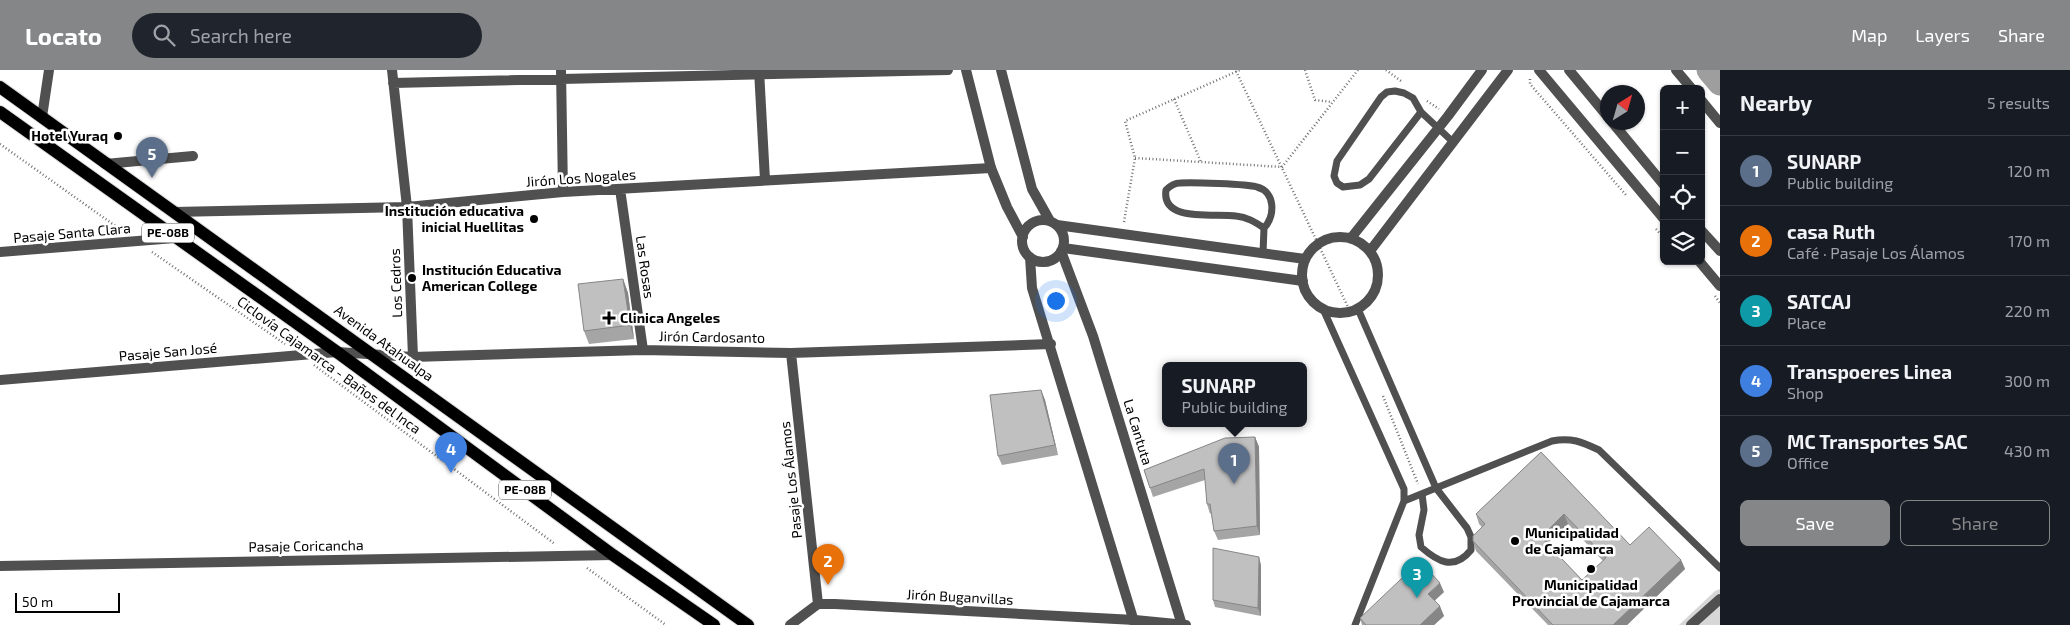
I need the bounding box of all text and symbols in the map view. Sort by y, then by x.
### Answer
search box [132,13,482,58]
text: Locato [25,21,102,50]
icon: search [150,21,178,49]
text: Search here [190,24,292,47]
text: Map [1851,24,1887,46]
text: Layers [1915,24,1970,46]
text: Share [1998,24,2045,46]
north arrow [1600,85,1645,130]
map controls [1660,85,1705,265]
button: + [1660,85,1705,130]
text: Nearby [1740,90,1812,115]
text: 5 results [1987,93,2050,112]
place label: Hotel Yuraq [31,127,108,144]
marker: Hotel Yuraq [112,130,124,142]
button: − [1660,130,1705,175]
pin: 5 [136,137,168,178]
text: SUNARP [1787,150,1861,173]
text: 1 [1753,161,1759,180]
text: 120 m [2007,161,2050,180]
street label: Jirón Los Nogales [525,165,637,190]
text: Public building [1787,173,1893,192]
button: locate [1660,175,1705,220]
place label: Institución educativa inicial Huellitas [385,202,524,235]
marker: Institución educativa inicial Huellitas [528,213,540,225]
street label: Pasaje Santa Clara [13,219,131,246]
button: layers [1660,220,1705,265]
text: casa Ruth [1787,220,1875,243]
road number: PE-08B [142,224,194,242]
text: 2 [1751,231,1761,250]
text: 170 m [2008,231,2050,250]
street label: Las Rosas [633,234,658,300]
text: Café · Pasaje Los Álamos [1787,243,1965,262]
street label: Los Cedros [386,248,405,318]
place label: Institución Educativa American College [422,261,562,294]
marker: Institución Educativa American College [406,272,418,284]
your location [1043,288,1069,314]
text: SATCAJ [1787,290,1851,313]
street label: Ciclovía Cajamarca - Baños del Inca [234,292,424,437]
street label: Avenida Atahualpa [331,301,437,384]
text: 3 [1751,301,1761,320]
text: 220 m [2005,301,2050,320]
place label: Clinica Angeles [620,309,720,326]
marker: Clinica Angeles [602,311,616,325]
text: Place [1787,313,1826,332]
street label: Jirón Cardosanto [659,327,765,346]
street label: Pasaje San José [118,339,218,364]
text: Transpoeres Linea [1787,360,1952,383]
popup [1162,362,1307,427]
text: 4 [1751,371,1761,390]
text: 300 m [2004,371,2050,390]
text: SUNARP [1181,374,1256,397]
text: Shop [1787,383,1824,402]
street label: La Cantuta [1120,397,1157,467]
text: Public building [1181,397,1288,416]
street label: Pasaje Los Álamos [776,421,805,539]
text: MC Transportes SAC [1787,430,1968,453]
pin: 4 [435,432,467,473]
text: 5 [1752,441,1760,460]
text: 430 m [2004,441,2050,460]
pin: 1 [1218,443,1250,484]
text: Office [1787,453,1829,472]
road number: PE-08B [499,480,551,500]
button: Save [1740,500,1890,546]
button: Share [1900,500,2050,546]
place label: Municipalidad de Cajamarca [1525,524,1619,557]
marker: Municipalidad de Cajamarca [1509,535,1521,547]
street label: Pasaje Coricancha [248,536,364,555]
pin: 2 [812,544,844,585]
pin: 3 [1401,557,1433,598]
marker: Municipalidad Provincial de Cajamarca [1585,563,1597,575]
place label: Municipalidad Provincial de Cajamarca [1512,576,1670,609]
street label: Jirón Buganvillas [906,585,1014,608]
scale bar [15,590,120,613]
text: 50 m [22,593,53,610]

